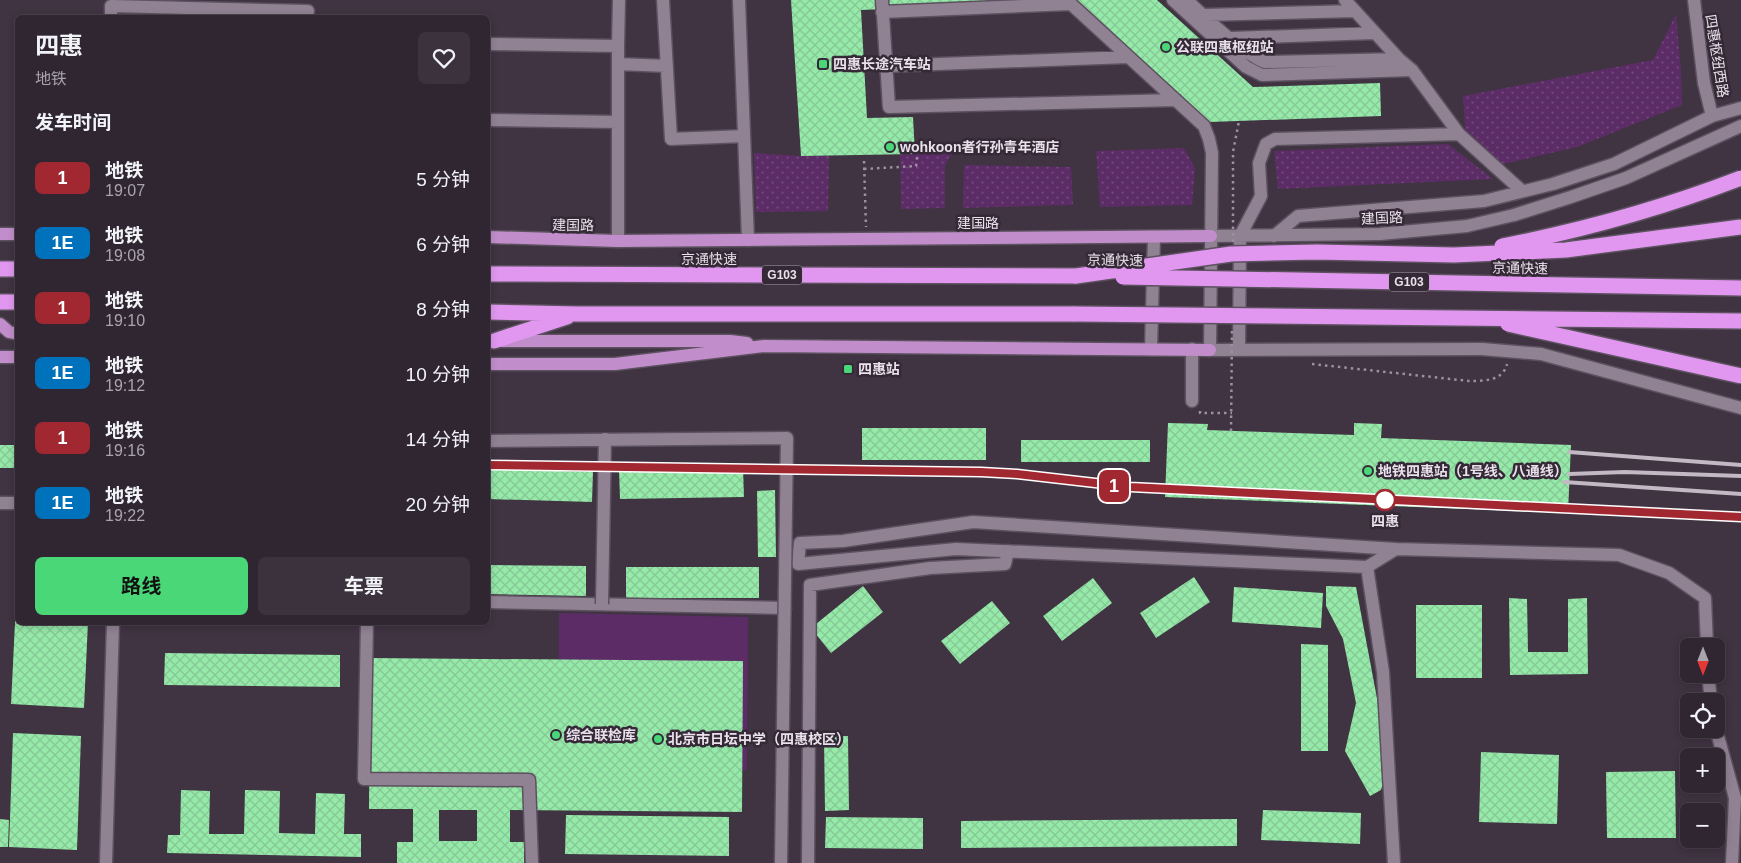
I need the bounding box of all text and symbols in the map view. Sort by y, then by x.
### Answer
street label: 四惠枢纽西路 [1703,13,1731,99]
text: 四惠 [35,32,83,59]
button: heart [418,32,470,84]
place label: 公联四惠枢纽站 [1176,39,1274,55]
marker: 公联四惠枢纽站 [1160,41,1172,53]
place label: 四惠长途汽车站 [833,56,931,72]
marker: 四惠长途汽车站 [817,58,829,70]
text: 地铁 [35,70,67,87]
text: 发车时间 [35,112,111,133]
place label: wohkoon者行孙青年酒店 [899,139,1059,155]
marker: wohkoon者行孙青年酒店 [884,141,896,153]
text: 地铁 [105,160,143,181]
text: 1 [57,168,68,188]
text: 5 分钟 [416,169,470,190]
text: 19:07 [105,182,145,199]
street label: 建国路 [1361,209,1403,227]
street label: 建国路 [957,215,999,231]
street label: 建国路 [552,217,594,233]
text: 地铁 [105,225,143,246]
text: 1E [51,233,74,253]
text: 6 分钟 [416,234,470,255]
text: 19:08 [105,247,145,264]
street label: 京通快速 [681,251,737,267]
street label: 京通快速 [1087,252,1143,268]
street label: 京通快速 [1492,260,1548,276]
road number: G103 [762,266,802,284]
road number: G103 [1389,272,1429,292]
text: 地铁 [105,290,143,311]
text: 1 [57,298,68,318]
text: 8 分钟 [416,299,470,320]
text: 19:10 [105,312,145,329]
text: 地铁 [105,355,143,376]
place label: 四惠站 [858,361,900,377]
text: 1E [51,363,74,383]
marker: 四惠站 [842,363,854,375]
text: 10 分钟 [406,364,470,385]
text: 19:12 [105,377,145,394]
text: 地铁 [105,420,143,441]
text: 1 [57,428,68,448]
text: 14 分钟 [406,429,470,450]
text: 19:16 [105,442,145,459]
place label: 地铁四惠站（1号线、八通线） [1378,463,1568,479]
marker: 地铁四惠站（1号线、八通线） [1362,465,1374,477]
line badge: 1 [1098,470,1130,502]
text: 1 [1109,476,1119,496]
text: 地铁 [105,485,143,506]
marker: 四惠 [1374,489,1396,511]
text: 1E [51,493,74,513]
text: 20 分钟 [406,494,470,515]
text: 19:22 [105,507,145,524]
place label: 四惠 [1371,513,1399,529]
button: 路线 [35,557,248,615]
button: 车票 [258,557,470,615]
north arrow [1680,638,1725,682]
map controls [1680,638,1725,848]
button: locate [1680,693,1725,738]
place label: 综合联检库 [566,727,636,743]
marker: 综合联检库 [550,729,562,741]
place label: 北京市日坛中学（四惠校区） [668,731,850,747]
marker: 北京市日坛中学（四惠校区） [652,733,664,745]
button: + [1680,748,1725,793]
button: − [1680,803,1725,848]

